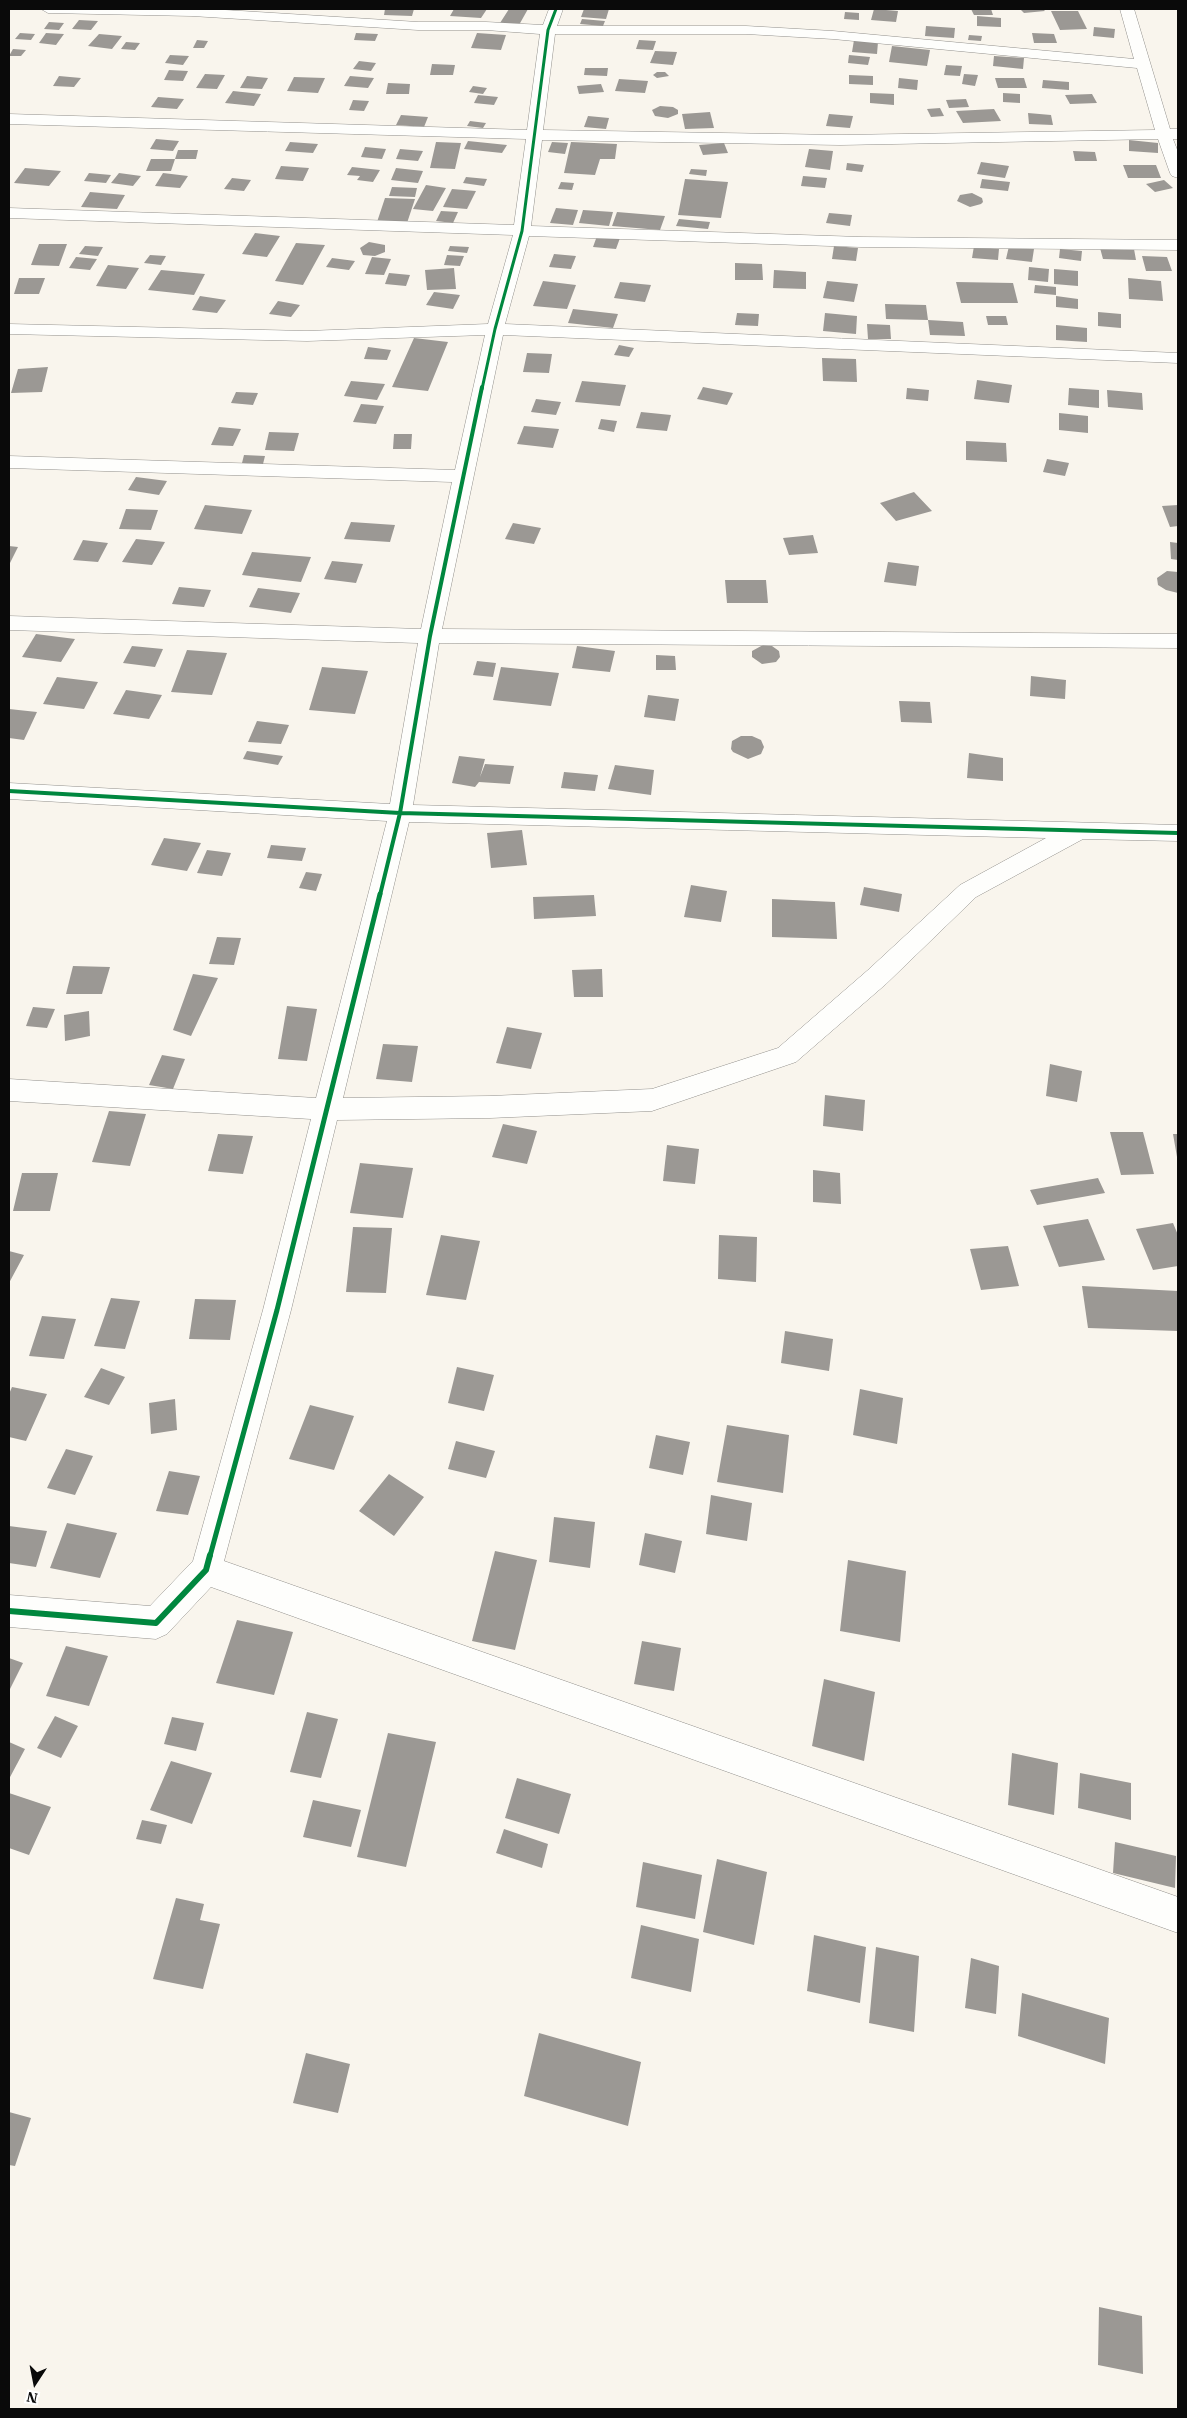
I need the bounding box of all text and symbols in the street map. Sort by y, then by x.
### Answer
north arrow [10,2358,60,2408]
text: N [25,2388,39,2408]

